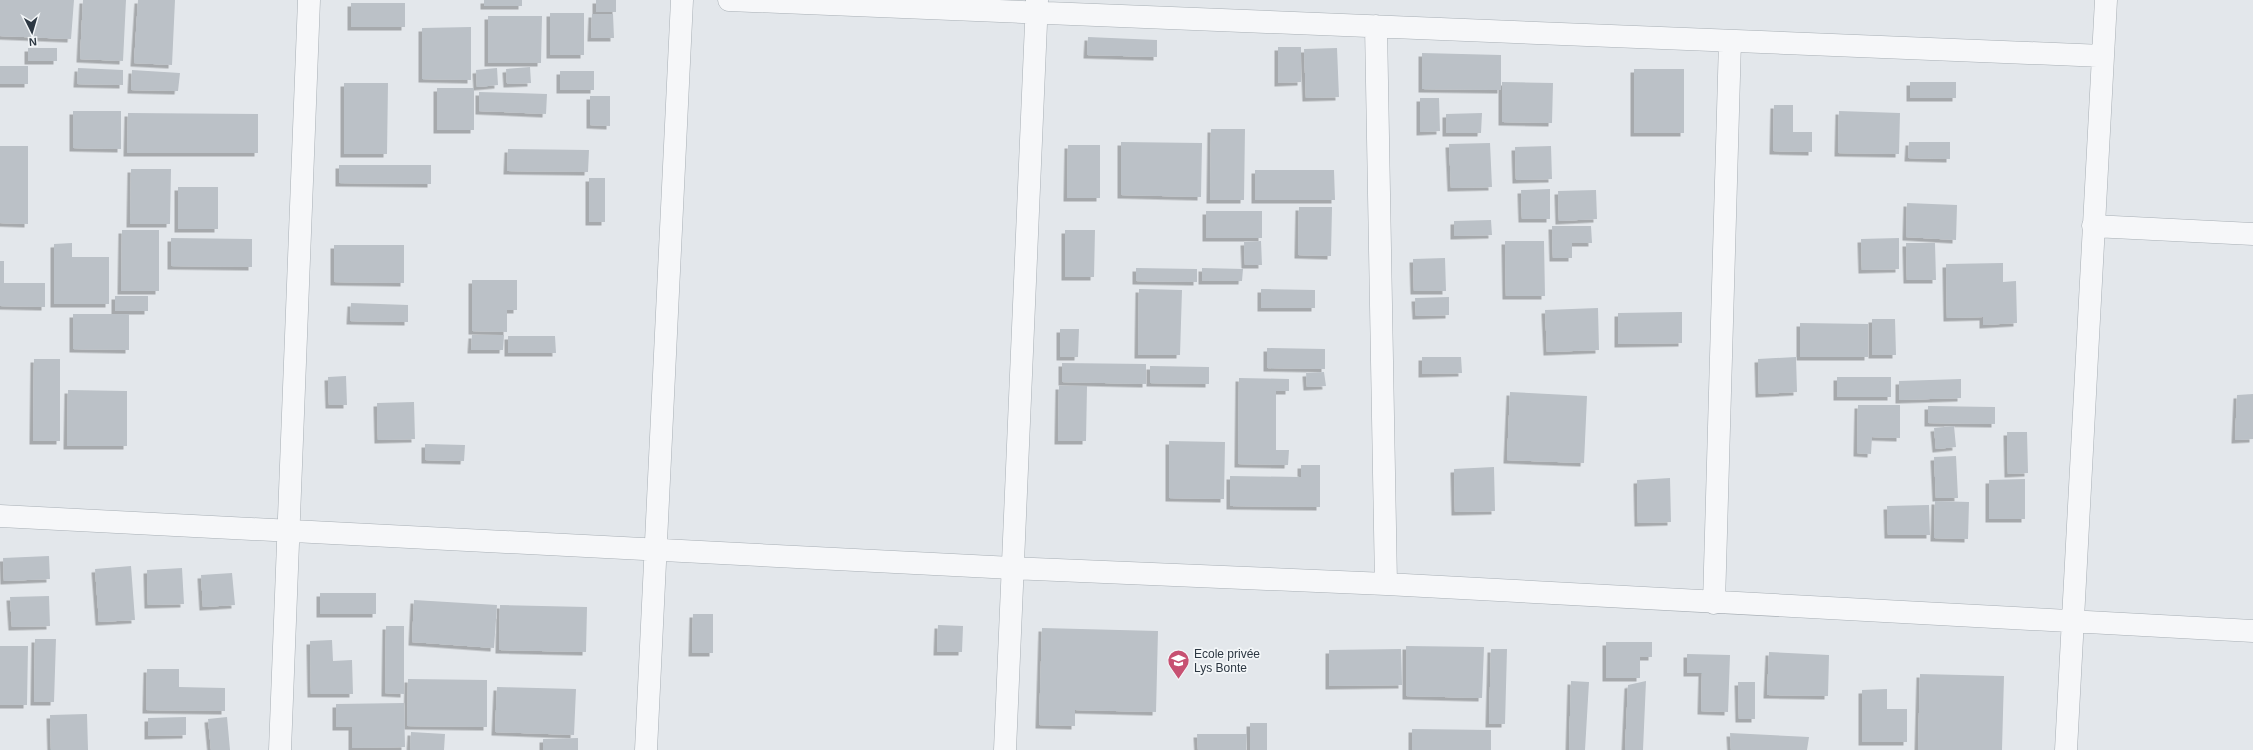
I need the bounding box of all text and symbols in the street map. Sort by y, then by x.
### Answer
north arrow [12,12,52,52]
text: N [28,36,37,48]
place label: Ecole privée Lys Bonte [1194,647,1260,675]
school or university icon: Ecole privée Lys Bonte [1166,648,1192,681]

